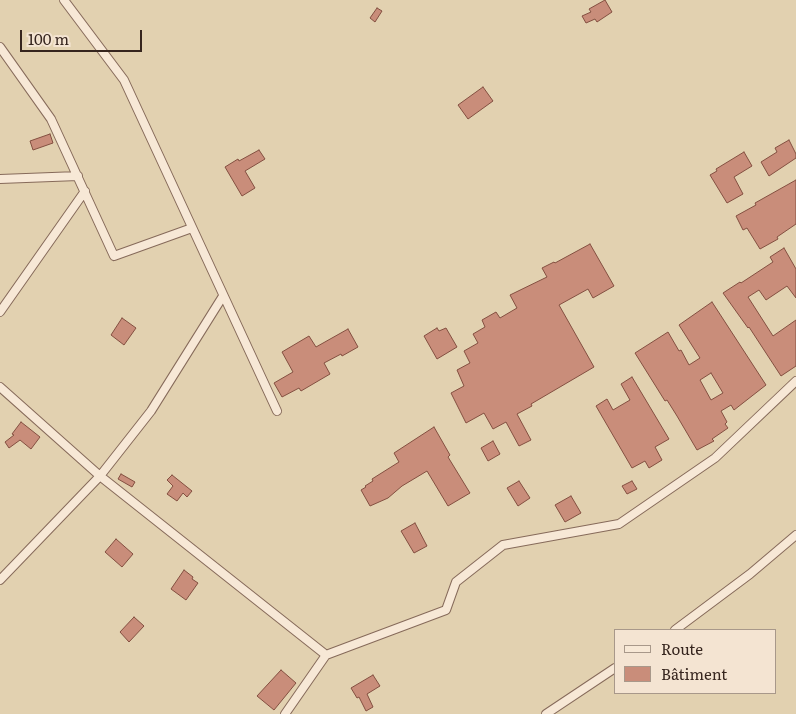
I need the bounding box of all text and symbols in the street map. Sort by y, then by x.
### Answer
scale bar [22,20,145,52]
text: 100 m [28,27,69,50]
legend [614,629,776,694]
text: Route [661,637,703,660]
text: Bâtiment [661,662,727,685]

